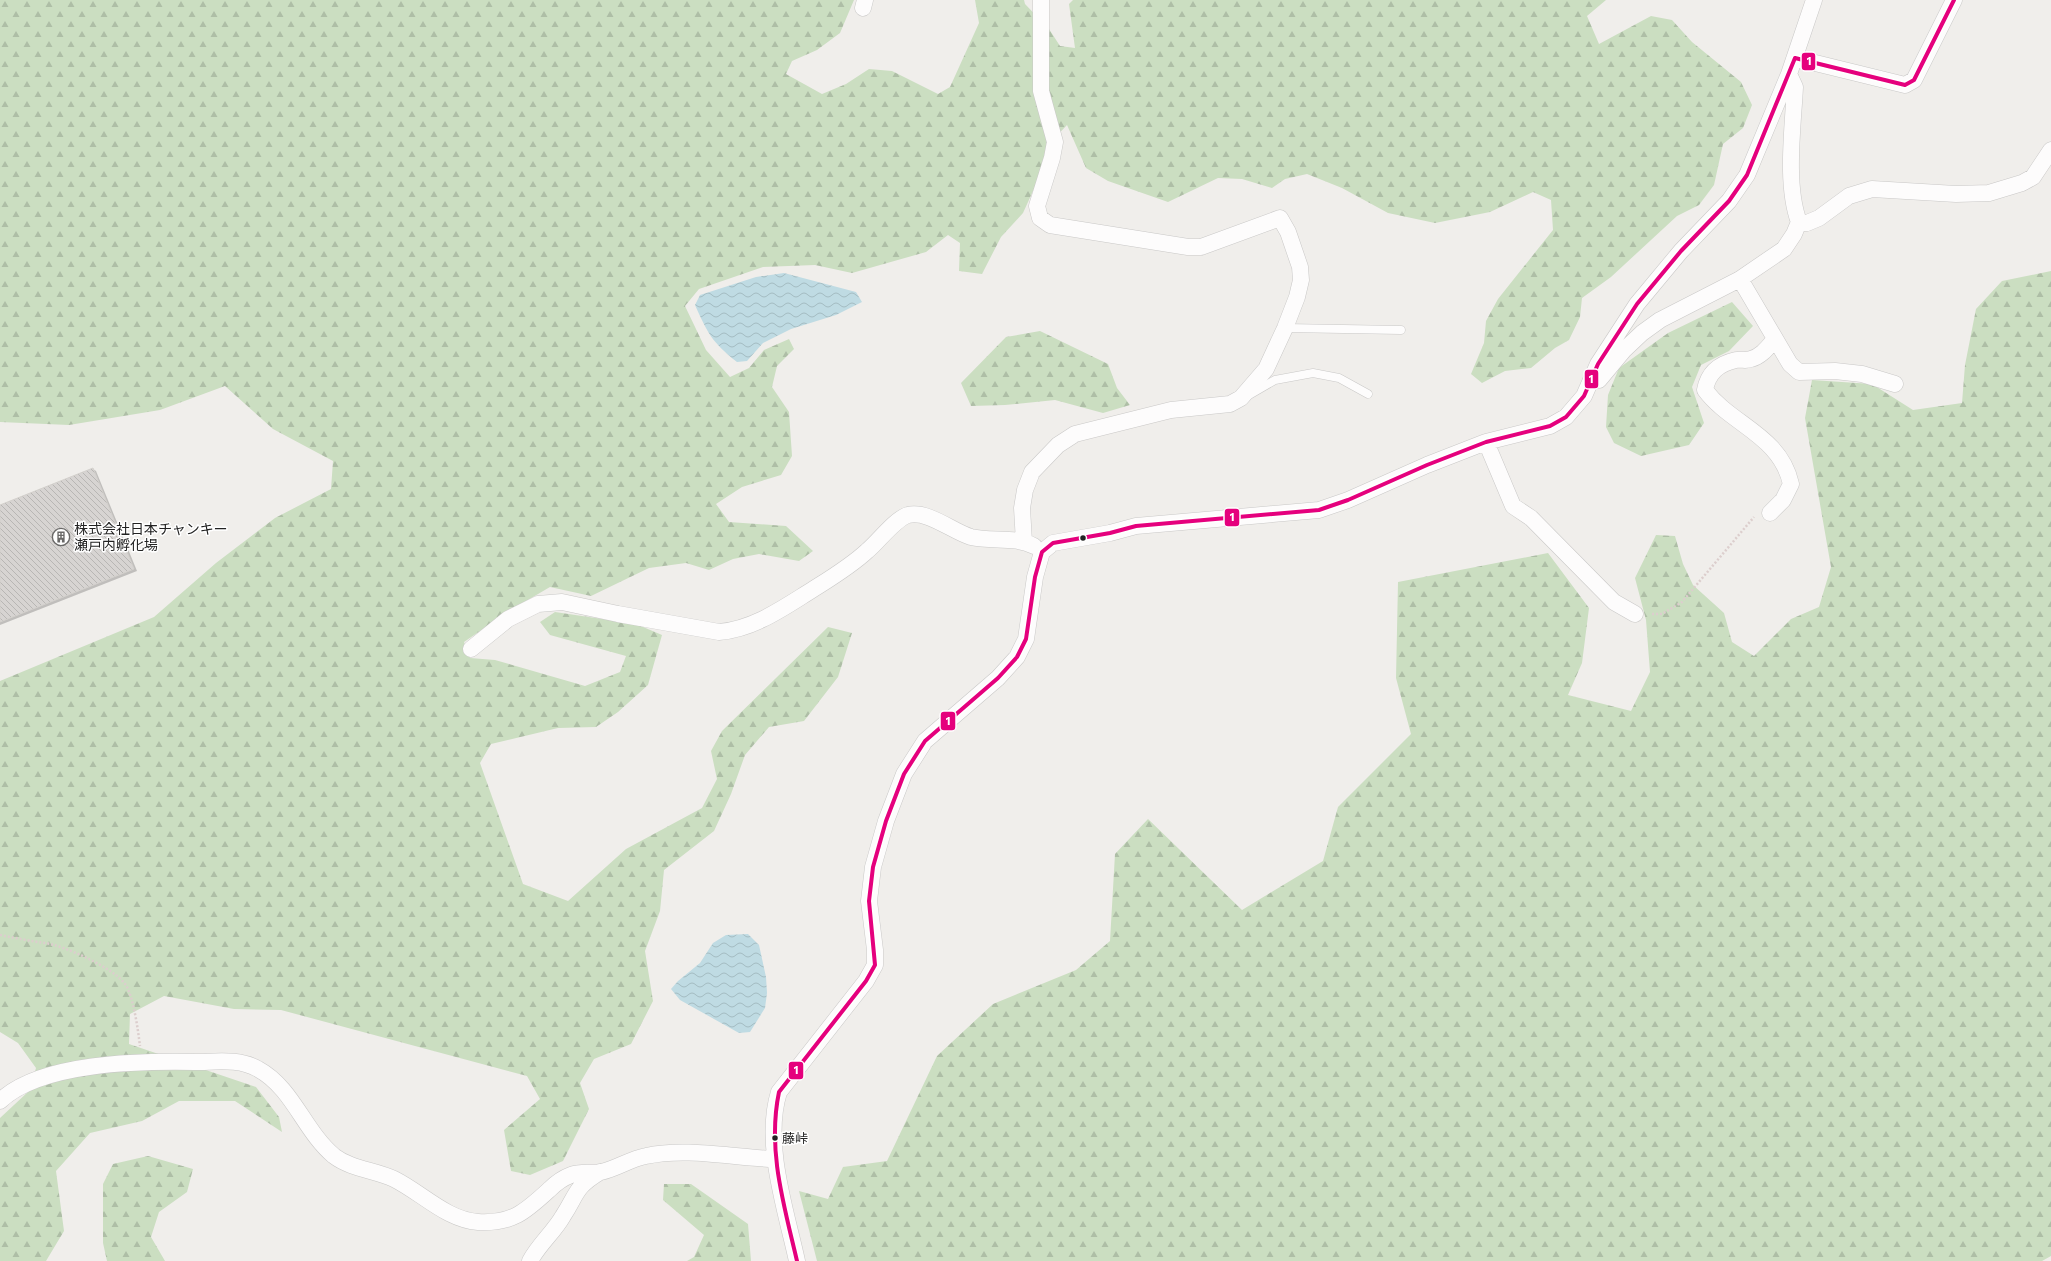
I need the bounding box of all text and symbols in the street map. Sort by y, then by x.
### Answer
line badge: 1 [1801,52,1816,71]
text: 1 [1807,55,1811,68]
line badge: 1 [1584,369,1599,389]
text: 1 [1589,373,1593,386]
line badge: 1 [1224,508,1240,527]
text: 1 [1230,511,1234,524]
place label: 株式会社日本チャンキー 瀬戸内孵化場 [74,521,228,553]
building icon: 株式会社日本チャンキー 瀬戸内孵化場 [51,527,71,547]
unlabelled marker [1078,533,1088,543]
line badge: 1 [940,711,956,731]
text: 1 [946,715,950,728]
line badge: 1 [788,1061,804,1080]
text: 1 [794,1064,798,1077]
place label: 藤峠 [782,1131,808,1146]
marker: 藤峠 [770,1133,780,1143]

